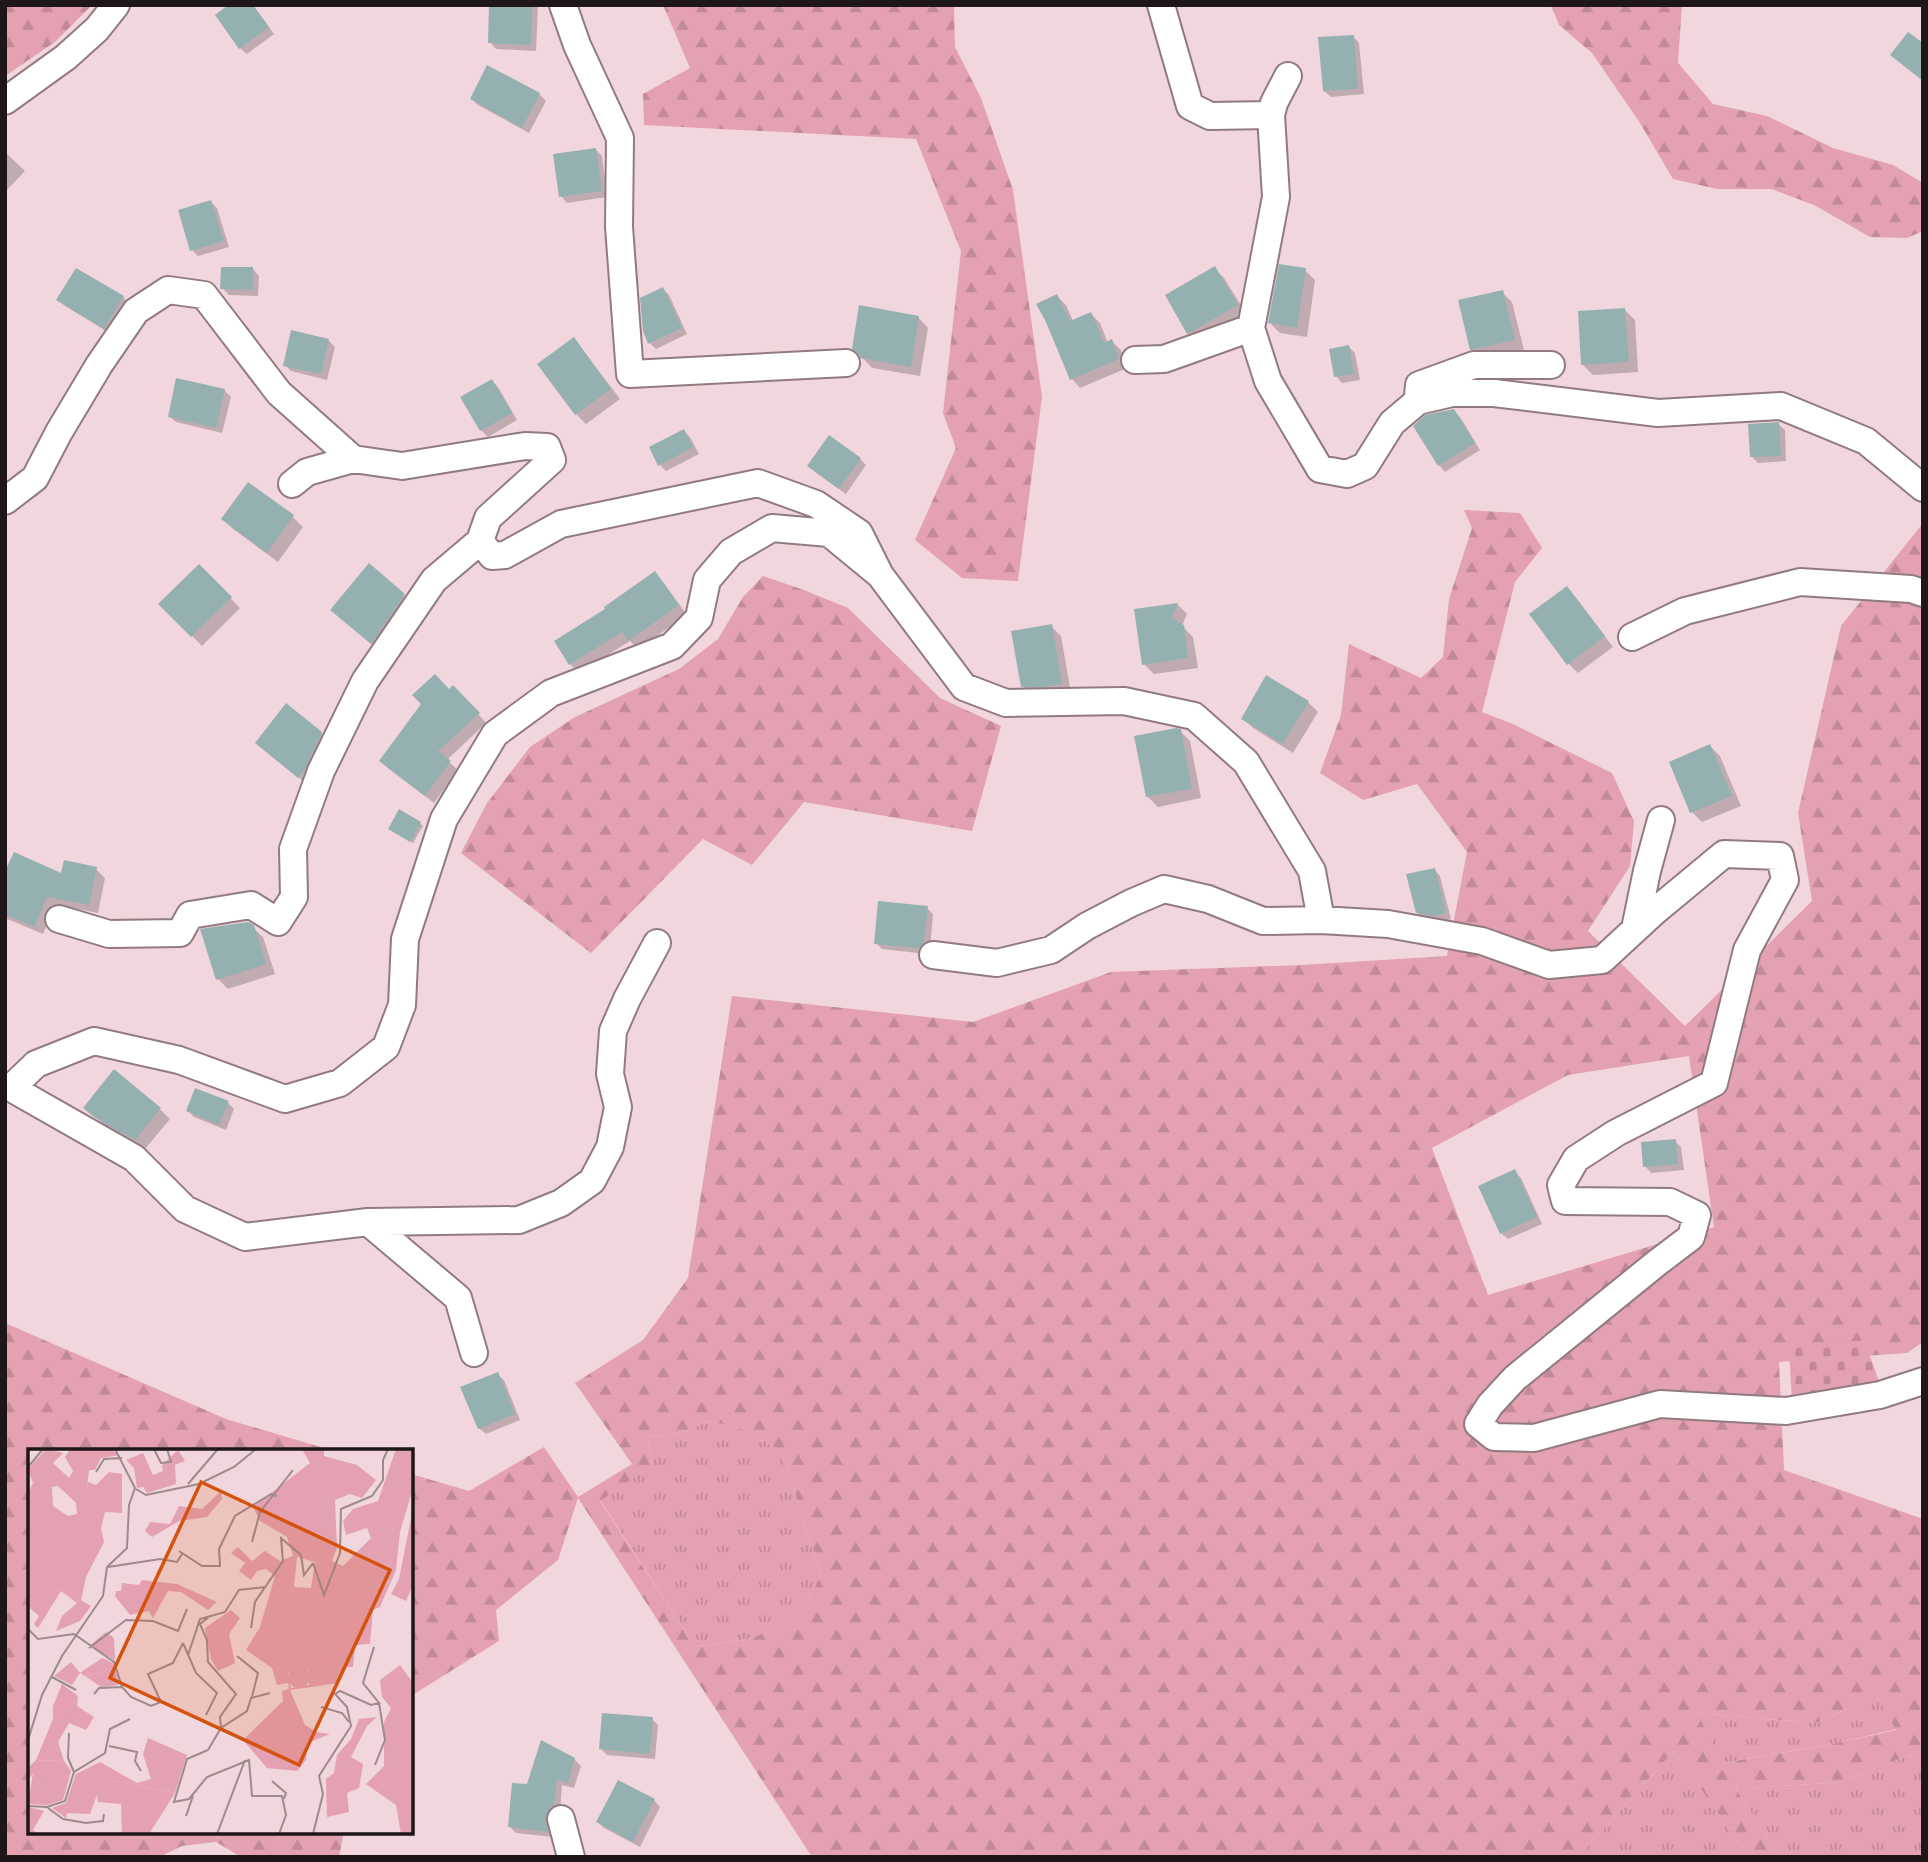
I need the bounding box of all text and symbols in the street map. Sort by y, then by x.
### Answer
inset map [28,1449,413,1834]

